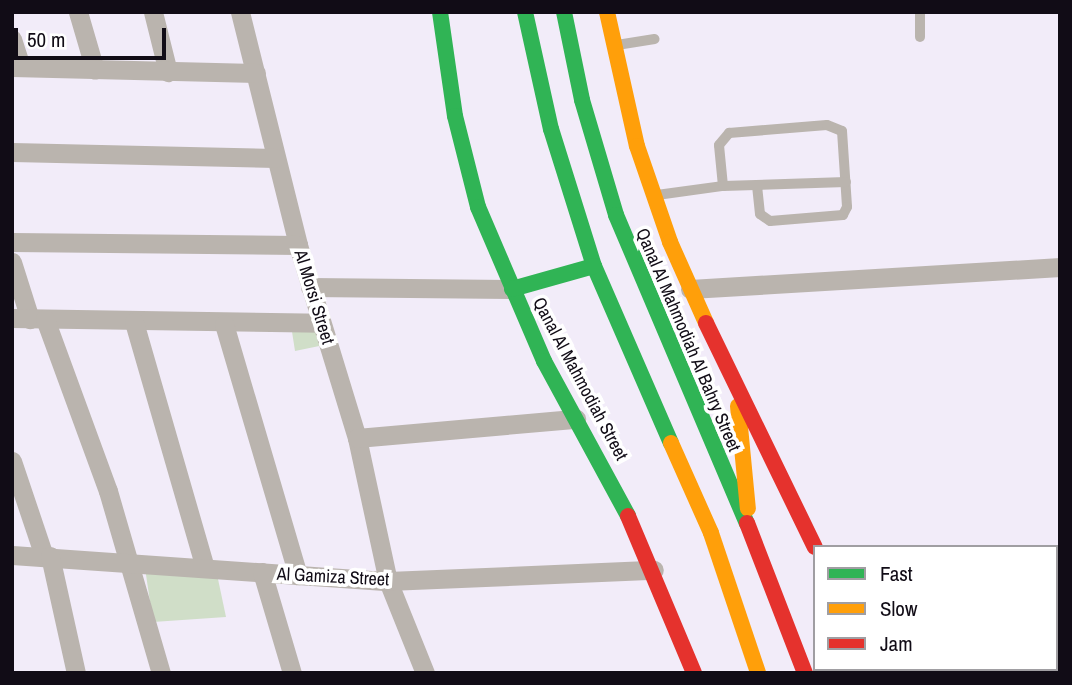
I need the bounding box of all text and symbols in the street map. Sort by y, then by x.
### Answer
scale bar [18,14,170,58]
text: 50 m [27,25,65,54]
street label: Qanal Al Mahmodiah Al Bahry Street [631,224,745,456]
street label: Al Morsi Street [289,247,339,347]
street label: Qanal Al Mahmodiah Street [528,294,632,464]
legend [813,545,1058,671]
text: Fast [880,559,913,588]
street label: Al Gamiza Street [276,563,390,591]
text: Slow [880,594,917,623]
text: Jam [880,629,913,658]

